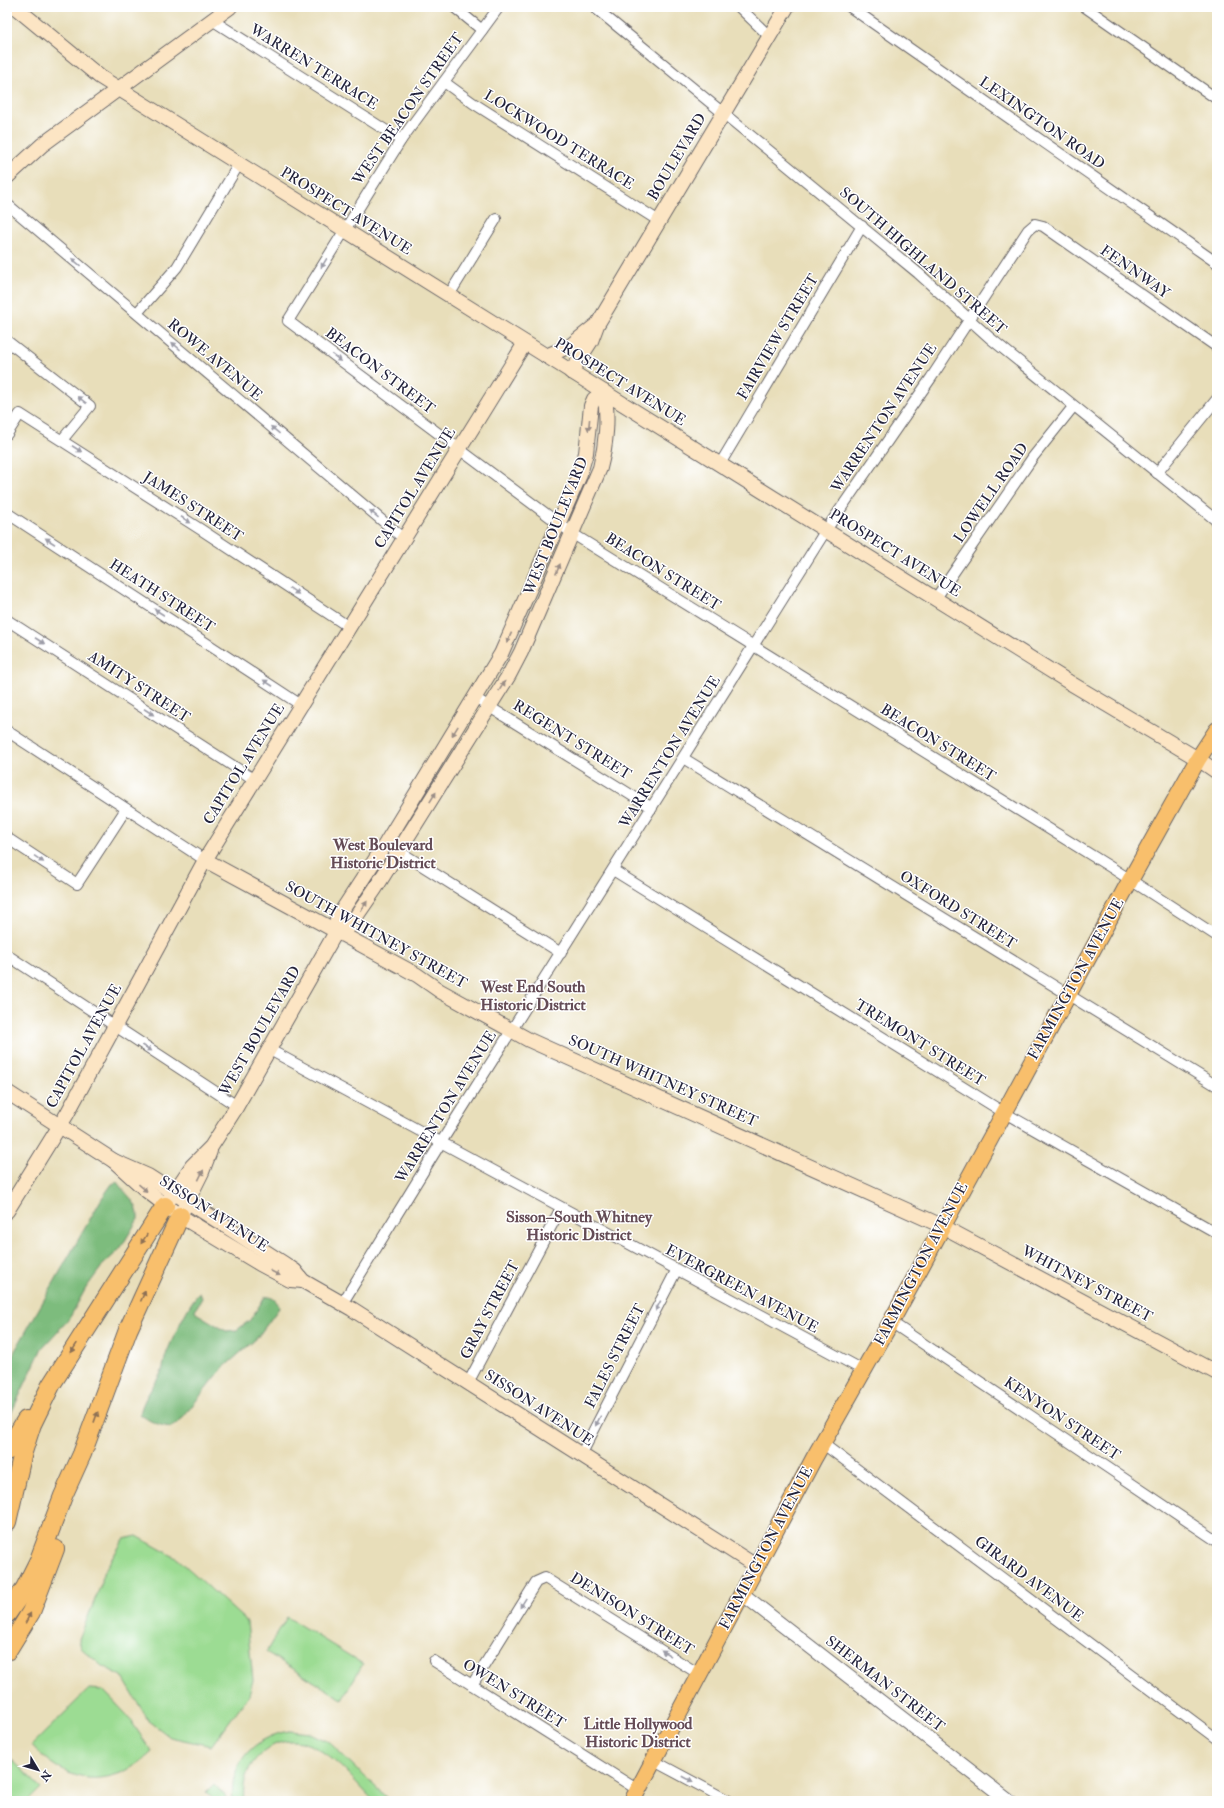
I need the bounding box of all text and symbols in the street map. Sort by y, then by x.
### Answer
street label: WARREN TERRACE [246,19,382,114]
street label: WEST BEACON STREET [348,29,468,189]
street label: LEXINGTON ROAD [975,72,1109,174]
street label: LOCKWOOD TERRACE [480,86,638,194]
street label: BOULEVARD [644,110,710,204]
street label: PROSPECT AVENUE [277,163,415,259]
street label: SOUTH HIGHLAND STREET [836,183,1010,339]
street label: FENNWAY [1096,241,1174,303]
one-way arrow [320,257,327,269]
one-way arrow [71,258,82,267]
street label: FAIRVIEW STREET [733,271,823,403]
street label: ROWE AVENUE [164,315,267,405]
street label: BEACON STREET [321,324,439,418]
street label: PROSPECT AVENUE [551,334,689,430]
street label: WARRENTON AVENUE [826,339,941,497]
one-way arrow [171,342,180,351]
one-way arrow [332,354,343,362]
one-way arrow [77,396,88,405]
one-way arrow [585,419,592,431]
street label: CAPITOL AVENUE [370,424,460,552]
one-way arrow [270,425,280,434]
street label: LOWELL ROAD [949,439,1033,547]
one-way arrow [71,445,82,453]
street label: WEST BOULEVARD [519,454,592,599]
street label: JAMES STREET [138,467,247,547]
street label: PROSPECT AVENUE [826,505,964,601]
one-way arrow [369,509,380,518]
one-way arrow [180,516,192,523]
street label: BEACON STREET [602,529,724,615]
one-way arrow [45,537,55,545]
street label: HEATH STREET [106,555,218,637]
one-way arrow [555,563,561,574]
one-way arrow [289,587,299,595]
one-way arrow [154,608,164,616]
one-way arrow [506,632,512,643]
one-way arrow [35,637,45,645]
street label: AMITY STREET [84,646,194,727]
street label: WARRENTON AVENUE [615,672,725,833]
one-way arrow [263,679,273,687]
one-way arrow [499,680,506,692]
street label: REGENT STREET [509,696,635,784]
street label: CAPITOL AVENUE [199,700,289,828]
street label: BEACON STREET [877,700,999,786]
one-way arrow [143,708,155,715]
one-way arrow [451,725,458,737]
one-way arrow [430,791,437,802]
district label: West Boulevard Historic District [330,835,437,873]
one-way arrow [34,856,45,863]
street label: OXFORD STREET [896,866,1020,954]
street label: SOUTH WHITNEY STREET [282,877,470,993]
street label: FARMINGTON AVENUE [1024,895,1129,1063]
one-way arrow [360,901,368,912]
street label: WEST BOULEVARD [214,963,305,1100]
district label: West End South Historic District [480,977,587,1015]
street label: CAPITOL AVENUE [42,980,126,1112]
street label: TREMONT STREET [851,995,989,1091]
street label: WARRENTON AVENUE [391,1027,501,1188]
street label: SOUTH WHITNEY STREET [565,1031,761,1131]
one-way arrow [141,1044,153,1051]
one-way arrow [198,1169,204,1181]
street label: SISSON AVENUE [156,1172,272,1257]
street label: FARMINGTON AVENUE [870,1179,972,1349]
one-way arrow [137,1183,148,1192]
district label: Sisson–South Whitney Historic District [506,1207,653,1245]
one-way arrow [140,1234,148,1244]
street label: EVERGREEN AVENUE [662,1241,822,1338]
street label: WHITNEY STREET [1017,1241,1156,1327]
street label: GRAY STREET [456,1258,524,1362]
one-way arrow [270,1270,281,1276]
one-way arrow [139,1290,146,1302]
one-way arrow [655,1300,661,1311]
street label: FALES STREET [581,1301,649,1411]
one-way arrow [70,1343,78,1353]
street label: SISSON AVENUE [481,1366,597,1451]
street label: KENYON STREET [1000,1373,1124,1465]
one-way arrow [93,1411,99,1423]
one-way arrow [595,1415,602,1427]
street label: FARMINGTON AVENUE [715,1463,817,1633]
street label: GIRARD AVENUE [971,1532,1088,1626]
street label: DENISON STREET [567,1568,697,1660]
one-way arrow [519,1598,527,1608]
one-way arrow [25,1612,31,1624]
street label: SHERMAN STREET [822,1632,948,1736]
one-way arrow [661,1649,671,1657]
street label: OWEN STREET [459,1655,569,1733]
district label: Little Hollywood Historic District [584,1714,693,1752]
north arrow [18,1750,58,1790]
text: N [37,1767,54,1785]
one-way arrow [682,1776,694,1783]

